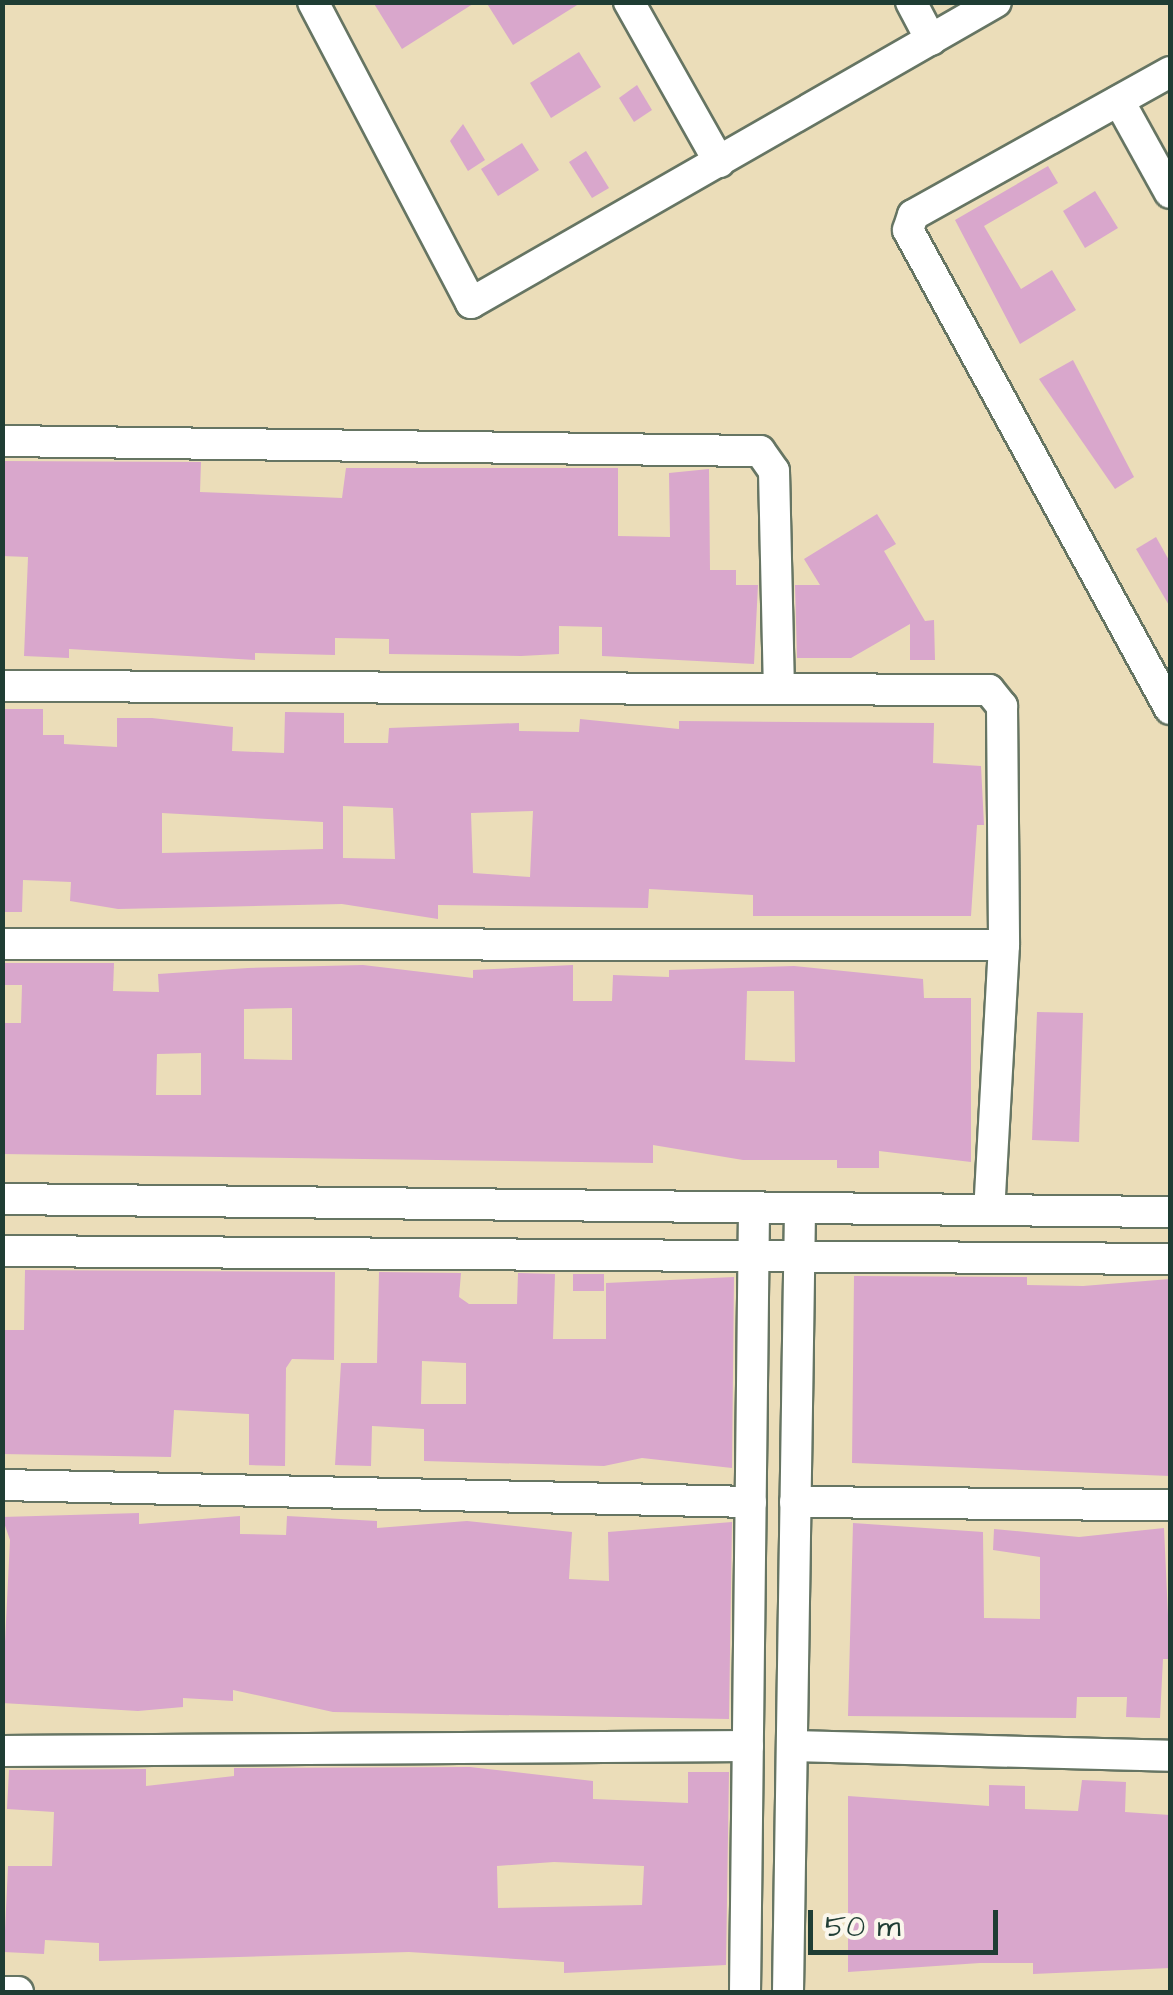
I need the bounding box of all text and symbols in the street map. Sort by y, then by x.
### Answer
scale bar [813,1890,1003,1952]
text: 50 m [825,1906,901,1948]

